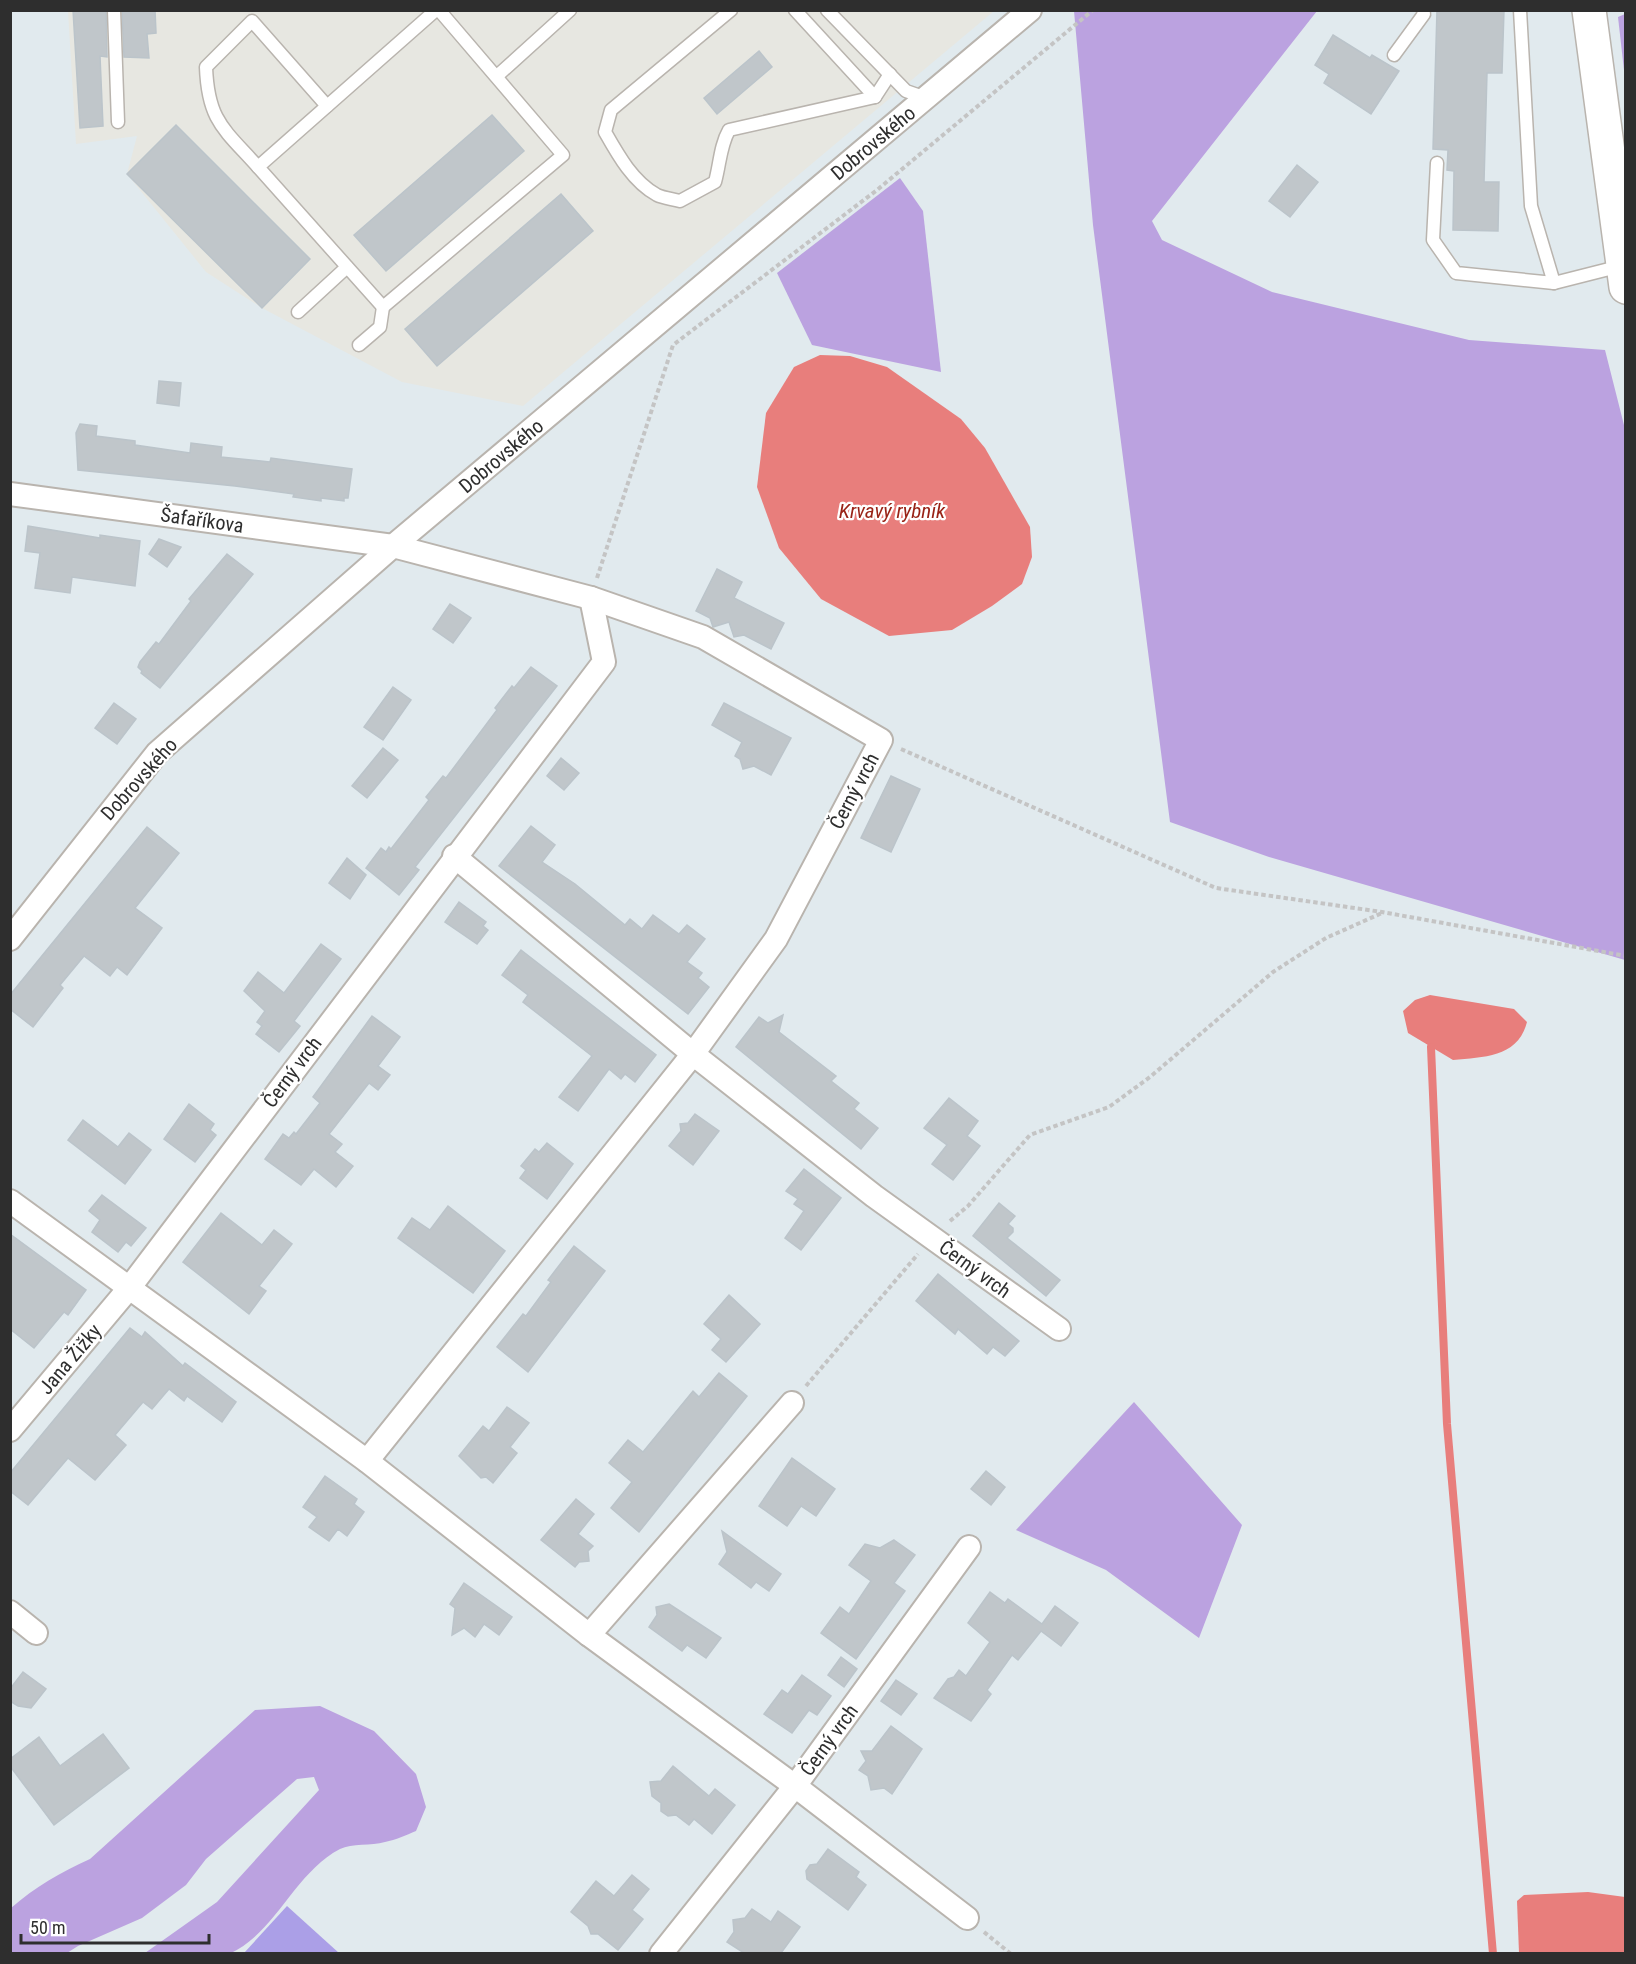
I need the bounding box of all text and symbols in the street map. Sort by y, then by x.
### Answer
street label: Dobrovského [826,101,920,185]
street label: Dobrovského [454,414,548,498]
water label: Krvavý rybník [839,499,946,523]
street label: Šafaříkova [159,502,245,538]
street label: Dobrovského [96,733,182,825]
street label: Černý vrch [824,749,884,833]
street label: Černý vrch [258,1032,326,1112]
street label: Černý vrch [934,1235,1016,1303]
street label: Jana Žižky [34,1319,106,1399]
street label: Černý vrch [795,1699,863,1781]
scale bar [21,1907,208,1945]
text: 50 m [30,1917,65,1938]

